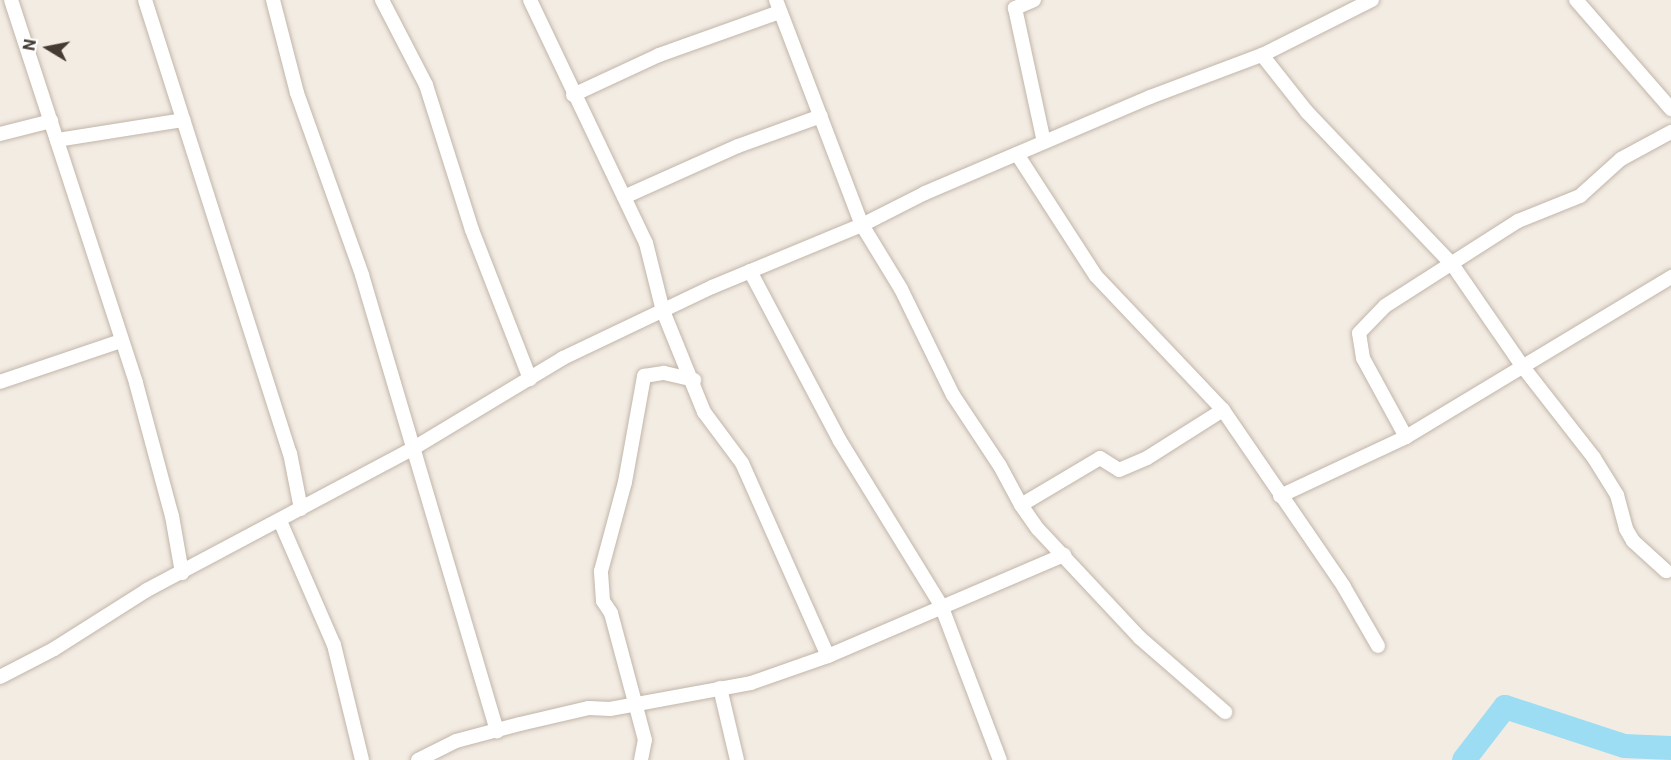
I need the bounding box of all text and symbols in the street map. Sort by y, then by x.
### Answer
north arrow [18,18,78,78]
text: N [19,38,40,52]

